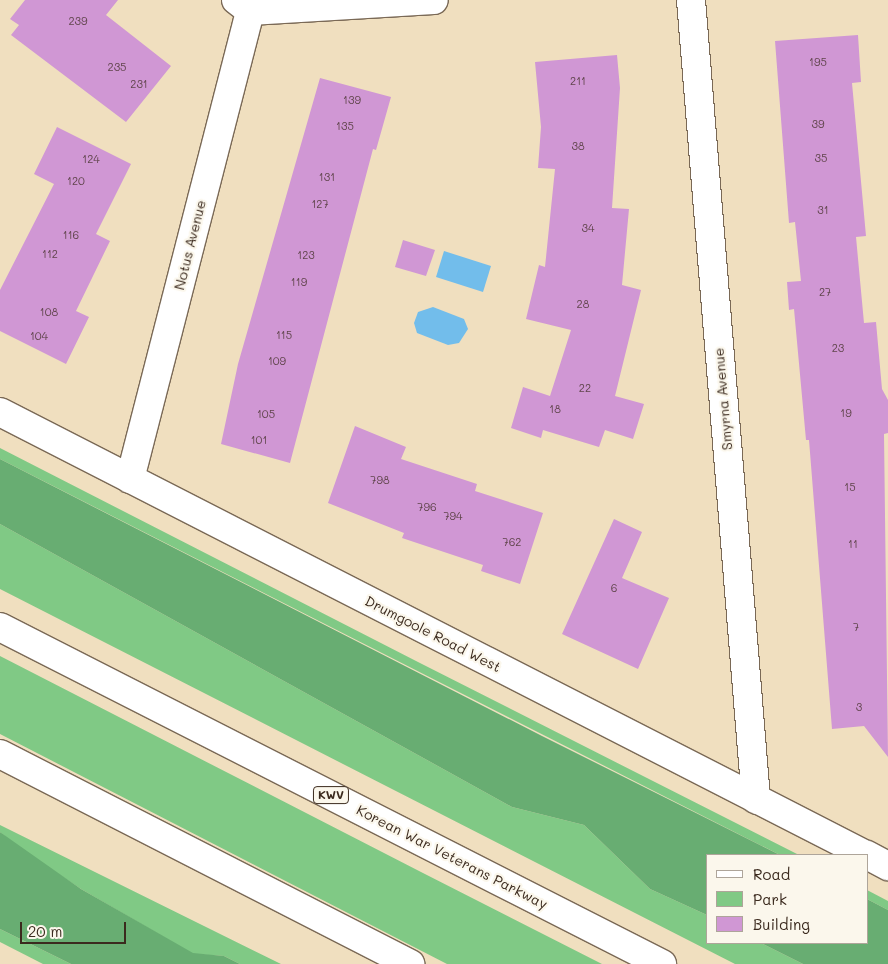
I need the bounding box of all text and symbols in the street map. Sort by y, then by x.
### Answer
house number: 239 [68,14,88,28]
house number: 195 [809,55,827,69]
house number: 235 [108,60,126,74]
house number: 211 [570,74,586,88]
house number: 231 [130,77,148,91]
house number: 139 [343,93,361,107]
house number: 39 [812,117,824,131]
house number: 135 [336,119,354,133]
house number: 38 [571,139,585,153]
house number: 35 [815,151,827,165]
house number: 124 [82,152,100,166]
house number: 131 [319,170,335,184]
house number: 120 [67,174,85,188]
house number: 127 [311,197,329,211]
street label: Notus Avenue [171,198,209,292]
house number: 31 [817,203,829,217]
house number: 34 [582,221,594,235]
house number: 116 [63,228,79,242]
house number: 112 [42,247,58,261]
house number: 123 [297,248,315,262]
house number: 119 [291,275,307,289]
house number: 27 [819,285,831,299]
house number: 28 [577,297,589,311]
house number: 108 [40,305,58,319]
house number: 115 [276,328,292,342]
house number: 104 [30,329,48,343]
house number: 23 [832,341,844,355]
street label: Smyrna Avenue [710,347,736,451]
house number: 109 [268,354,286,368]
house number: 22 [579,381,591,395]
house number: 18 [549,402,561,416]
house number: 19 [840,406,852,420]
house number: 105 [257,407,275,421]
house number: 101 [251,433,267,447]
house number: 798 [370,473,390,487]
house number: 15 [844,480,856,494]
house number: 796 [417,500,437,514]
house number: 794 [443,509,463,523]
house number: 762 [503,535,521,549]
house number: 11 [848,537,858,551]
house number: 6 [611,581,617,595]
street label: Drumgoole Road West [362,592,504,676]
house number: 7 [853,620,859,634]
house number: 3 [856,700,862,714]
road number: KWV [312,786,350,804]
street label: Korean War Veterans Parkway [354,801,550,913]
legend [706,854,868,944]
text: Road [753,864,790,884]
text: Park [753,889,787,909]
scale bar [22,912,129,944]
text: Building [753,914,810,934]
text: 20 m [28,921,62,941]

